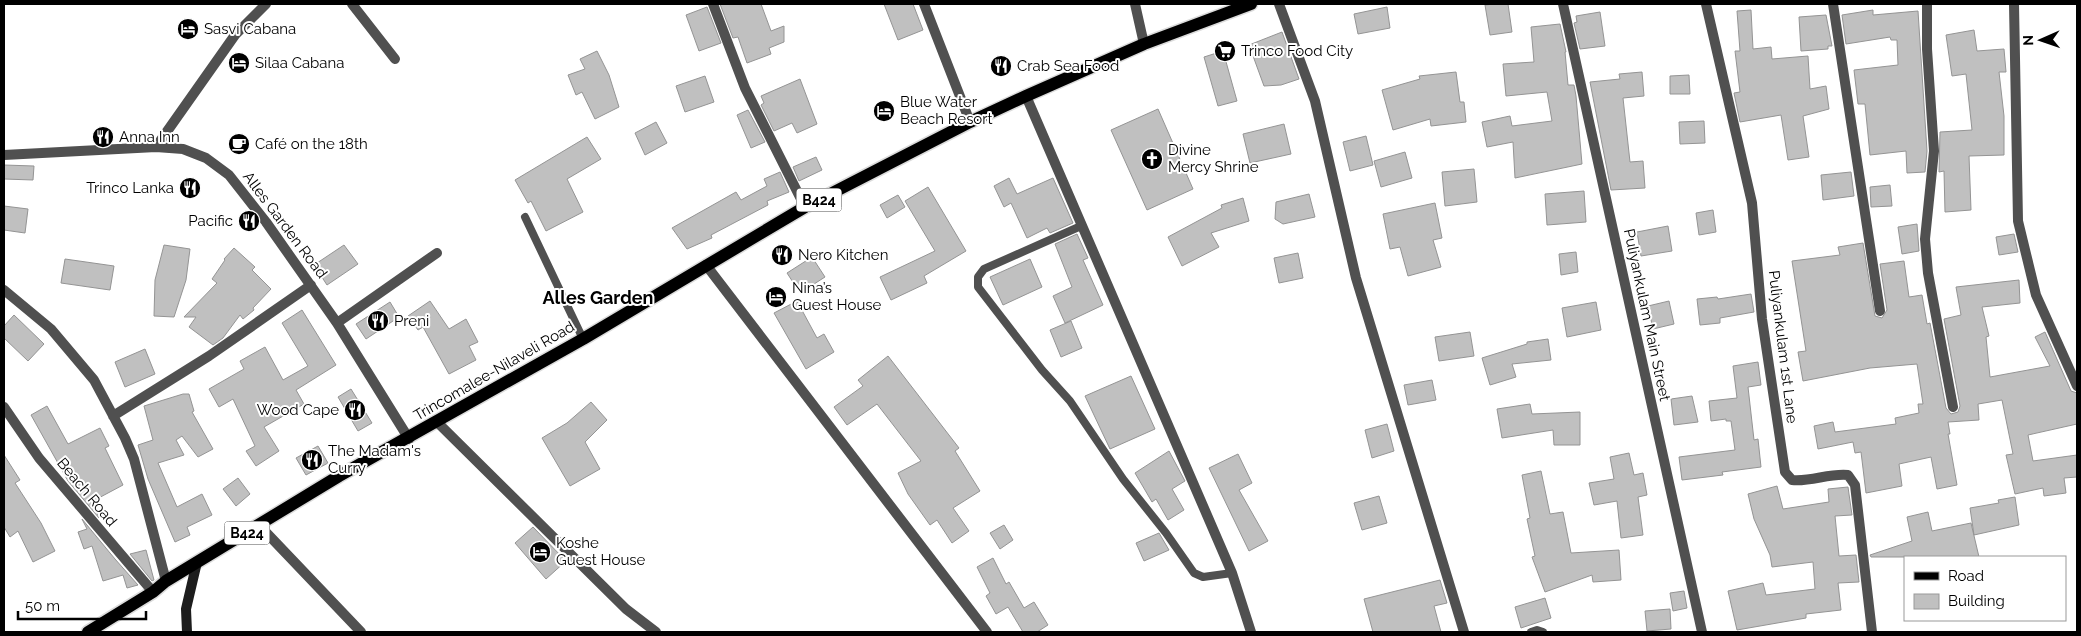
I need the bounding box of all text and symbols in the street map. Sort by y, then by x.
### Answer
north arrow [2016,15,2066,65]
hotel icon: Sasvi Cabana [176,17,200,41]
place label: Sasvi Cabana [204,20,296,38]
text: N [2020,35,2036,46]
supermarket icon: Trinco Food City [1213,39,1237,63]
place label: Trinco Food City [1241,42,1353,60]
hotel icon: Silaa Cabana [227,51,251,75]
place label: Silaa Cabana [255,54,344,72]
restaurant icon: Crab Sea Food [989,54,1013,78]
place label: Crab Sea Food [1017,57,1119,75]
place label: Blue Water Beach Resort [900,93,993,128]
hotel icon: Blue Water Beach Resort [872,99,896,123]
restaurant icon: Anna Inn [91,125,115,149]
place label: Anna Inn [119,128,180,146]
cafe icon: Café on the 18th [227,132,251,156]
place label: Café on the 18th [255,135,368,153]
place label: Divine Mercy Shrine [1168,141,1259,176]
church icon: Divine Mercy Shrine [1140,147,1164,171]
street label: Alles Garden Road [239,168,331,282]
restaurant icon: Trinco Lanka [178,176,202,200]
place label: Trinco Lanka [86,179,174,197]
road number: B424 [796,188,842,212]
restaurant icon: Pacific [237,209,261,233]
place label: Pacific [188,212,233,230]
street label: Puliyankulam Main Street [1620,227,1674,403]
restaurant icon: Nero Kitchen [770,243,794,267]
place label: Nero Kitchen [798,246,888,264]
street label: Puliyankulam 1st Lane [1765,269,1801,425]
place label: Nina’s Guest House [792,279,882,314]
hotel icon: Nina’s Guest House [764,285,788,309]
district label: Alles Garden [543,287,653,308]
restaurant icon: Preni [366,309,390,333]
place label: Preni [394,312,429,330]
street label: Trincomalee-Nilaveli Road [410,318,578,424]
restaurant icon: Wood Cape [343,398,367,422]
place label: Wood Cape [257,401,339,419]
place label: The Madam's Curry [328,442,421,477]
restaurant icon: The Madam's Curry [300,448,324,472]
street label: Beach Road [53,454,121,530]
road number: B424 [224,522,270,544]
place label: Koshe Guest House [556,534,646,569]
hotel icon: Koshe Guest House [528,540,552,564]
legend [1904,556,2066,621]
text: Road [1948,567,1984,585]
scale bar [18,588,145,620]
text: Building [1948,592,2005,610]
text: 50 m [25,597,60,615]

